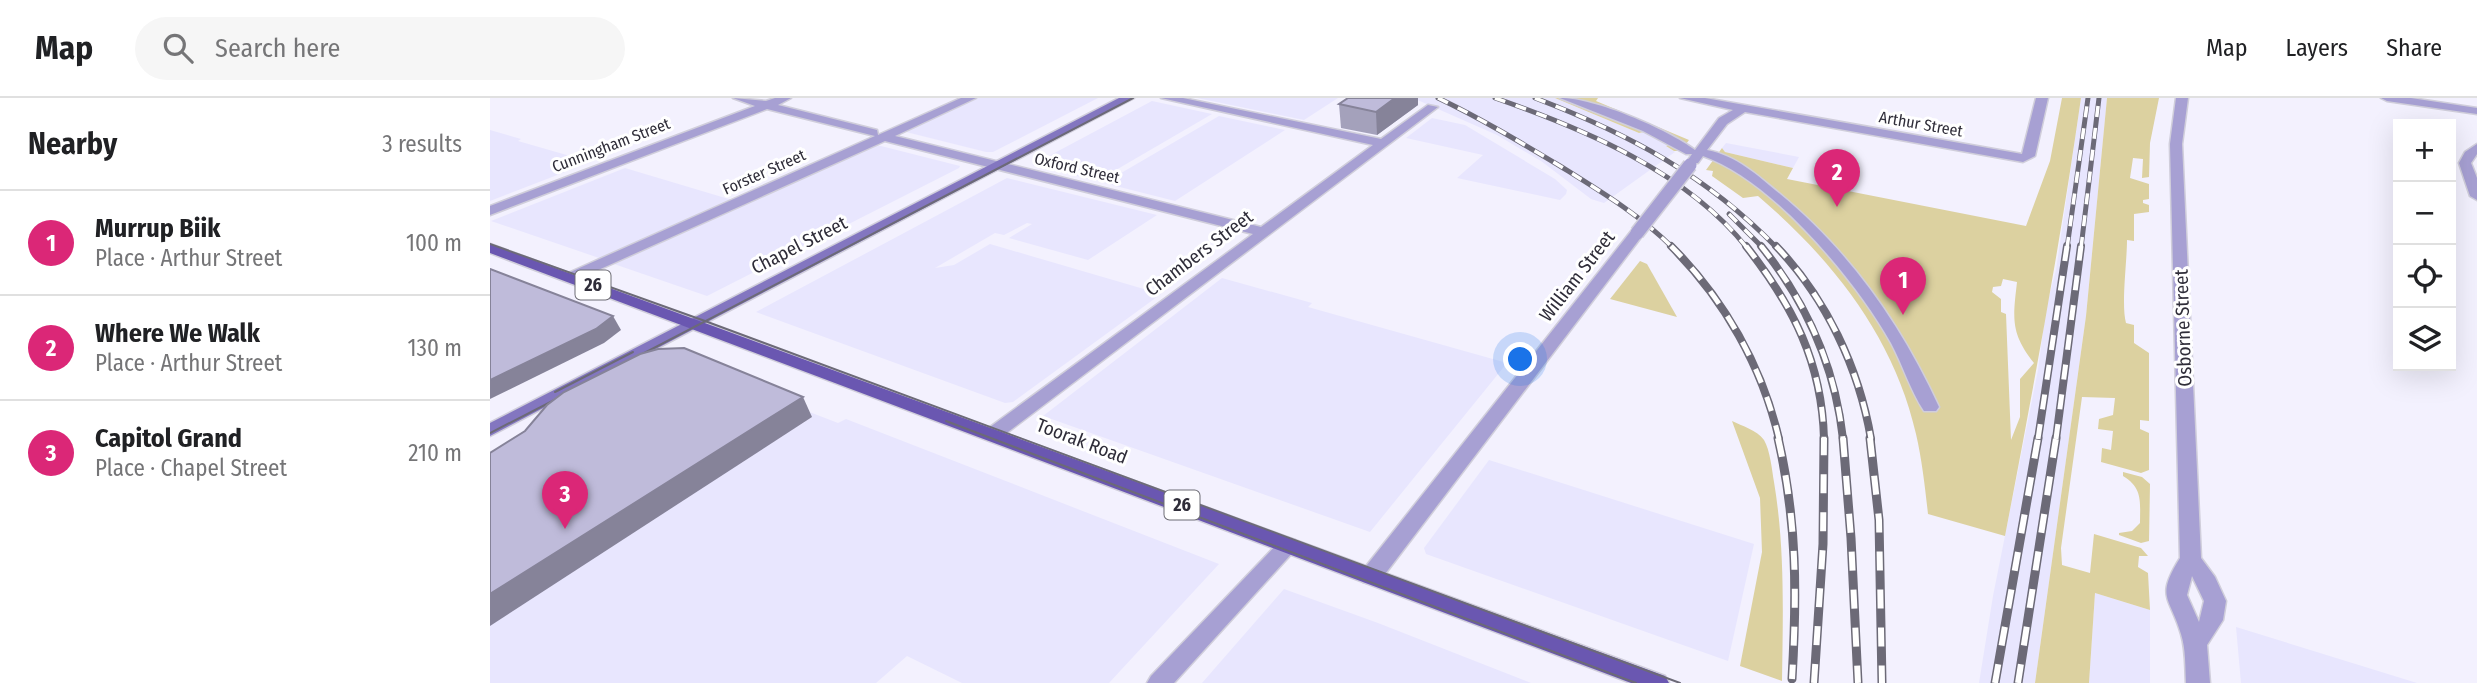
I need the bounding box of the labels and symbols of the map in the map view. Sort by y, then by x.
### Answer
street label: Arthur Street [1878,107,1965,141]
street label: Cunningham Street [549,114,673,176]
street label: Forster Street [720,145,809,199]
street label: Oxford Street [1033,149,1122,187]
pin: 2 [1814,149,1860,207]
street label: Chambers Street [1141,205,1258,301]
street label: Chapel Street [747,211,851,279]
street label: William Street [1534,225,1620,326]
pin: 1 [1880,257,1926,315]
street label: Osborne Street [2169,268,2197,387]
road number: 26 [576,270,610,300]
your location [1503,342,1537,376]
street label: Toorak Road [1033,413,1131,469]
pin: 3 [542,471,588,529]
road number: 26 [1164,491,1200,520]

